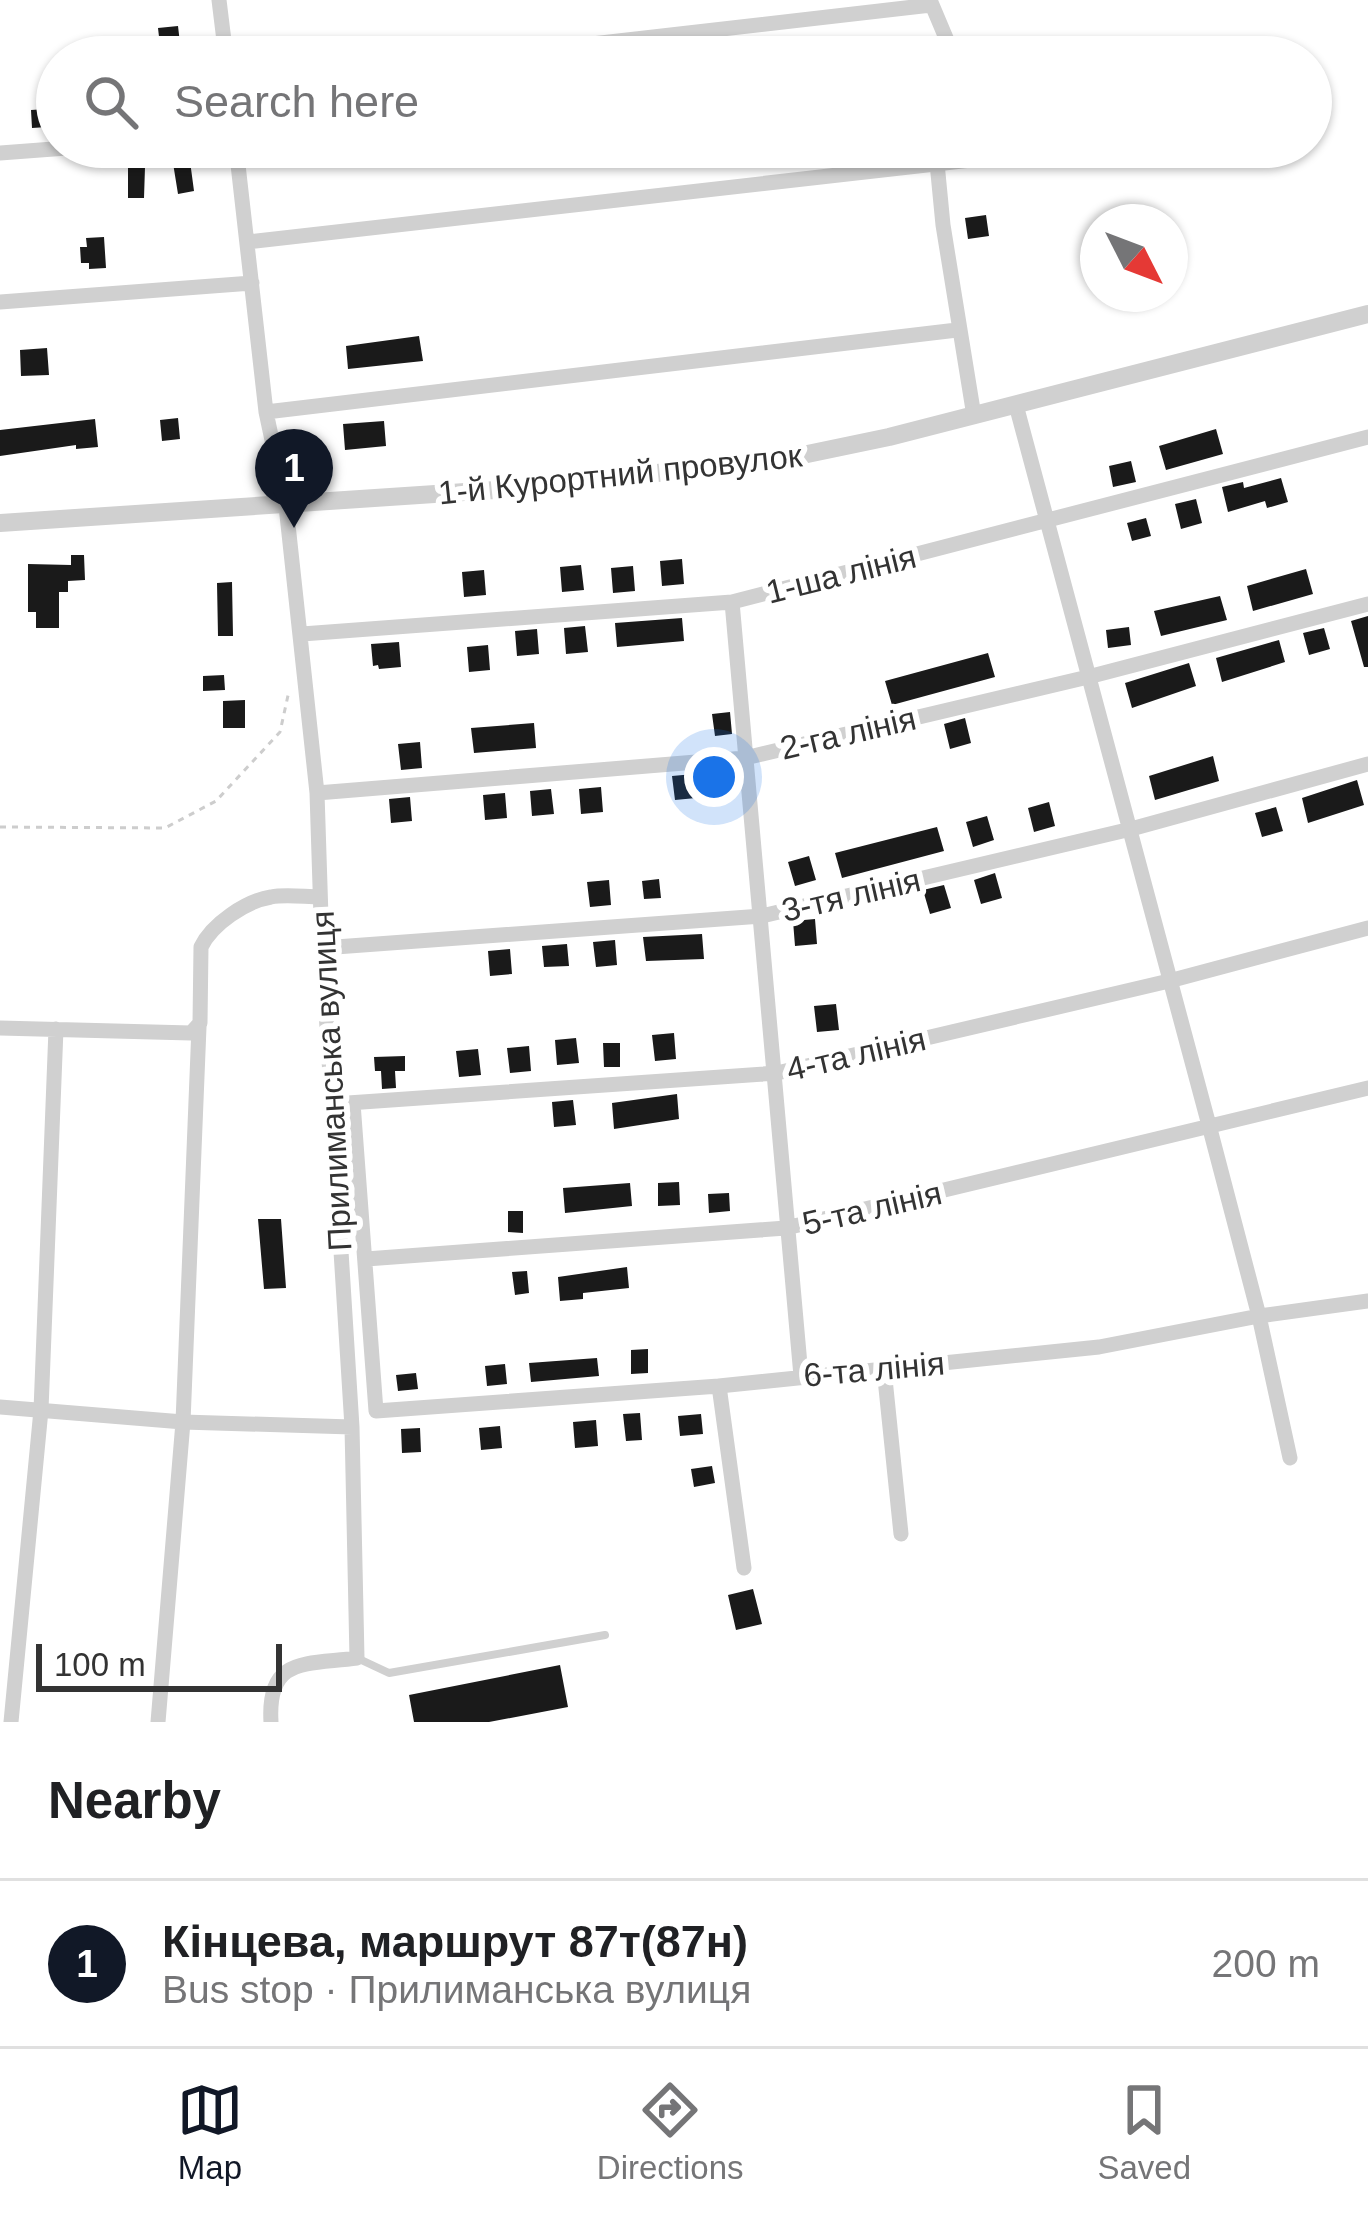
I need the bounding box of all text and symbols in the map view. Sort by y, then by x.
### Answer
search box [36,36,1332,168]
icon: search [78,69,144,135]
text: Search here [174,76,419,127]
north arrow [1080,204,1188,312]
pin: 1 [255,429,333,528]
street label: 1-й Курортний провулок [436,436,804,512]
street label: 1-ша лінія [762,537,920,611]
street label: 2-га лінія [777,699,919,767]
your location [684,747,744,807]
street label: 3-тя лінія [778,861,924,929]
street label: Прилиманська вулиця [304,910,358,1252]
street label: 4-та лінія [783,1020,929,1088]
street label: 5-та лінія [799,1174,945,1242]
street label: 6-та лінія [802,1344,946,1394]
scale bar [36,1638,282,1691]
text: 100 m [54,1646,146,1683]
text: Nearby [48,1772,221,1829]
text: Кінцева, маршрут 87т(87н) [162,1916,748,1967]
text: 1 [76,1942,98,1985]
text: 200 m [1212,1942,1320,1985]
text: Bus stop · Прилиманська вулиця [162,1968,751,2011]
tab: Map [177,2077,243,2187]
tab: Directions [597,2077,744,2187]
tab: Saved [1097,2077,1191,2187]

